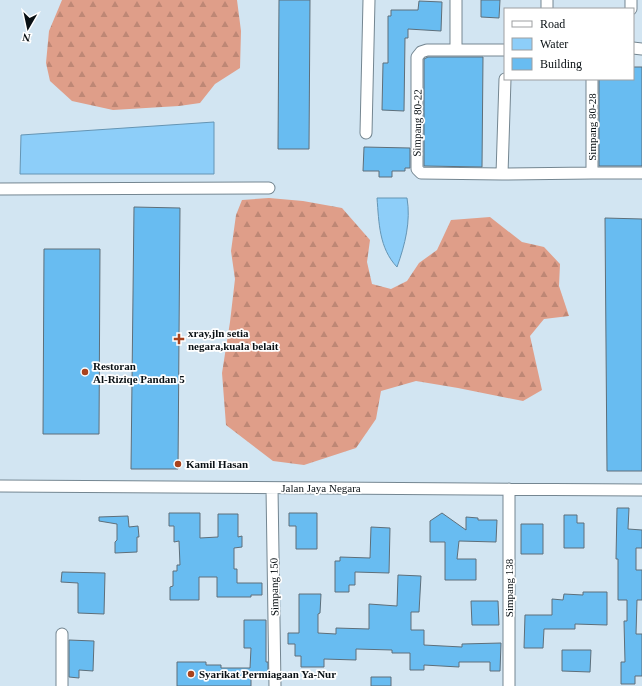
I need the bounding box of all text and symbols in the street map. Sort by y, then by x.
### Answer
north arrow [8,8,48,48]
legend [504,8,634,80]
text: Road [540,17,565,31]
text: N [22,31,31,44]
text: Water [540,37,568,51]
text: Building [540,57,582,71]
street label: Simpang 80-22 [410,89,424,157]
street label: Simpang 80-28 [586,93,598,161]
place label: xray,jln setia negara,kuala belait [188,327,279,352]
marker: xray,jln setia negara,kuala belait [173,333,185,345]
place label: Restoran Al-Riziqe Pandan 5 [93,360,185,385]
marker: Restoran Al-Riziqe Pandan 5 [80,367,90,377]
place label: Kamil Hasan [186,458,248,470]
marker: Kamil Hasan [173,459,183,469]
street label: Jalan Jaya Negara [281,482,361,494]
street label: Simpang 150 [267,557,281,616]
street label: Simpang 138 [503,558,515,617]
place label: Syarikat Permiagaan Ya-Nur [199,668,336,680]
marker: Syarikat Permiagaan Ya-Nur [186,669,196,679]

